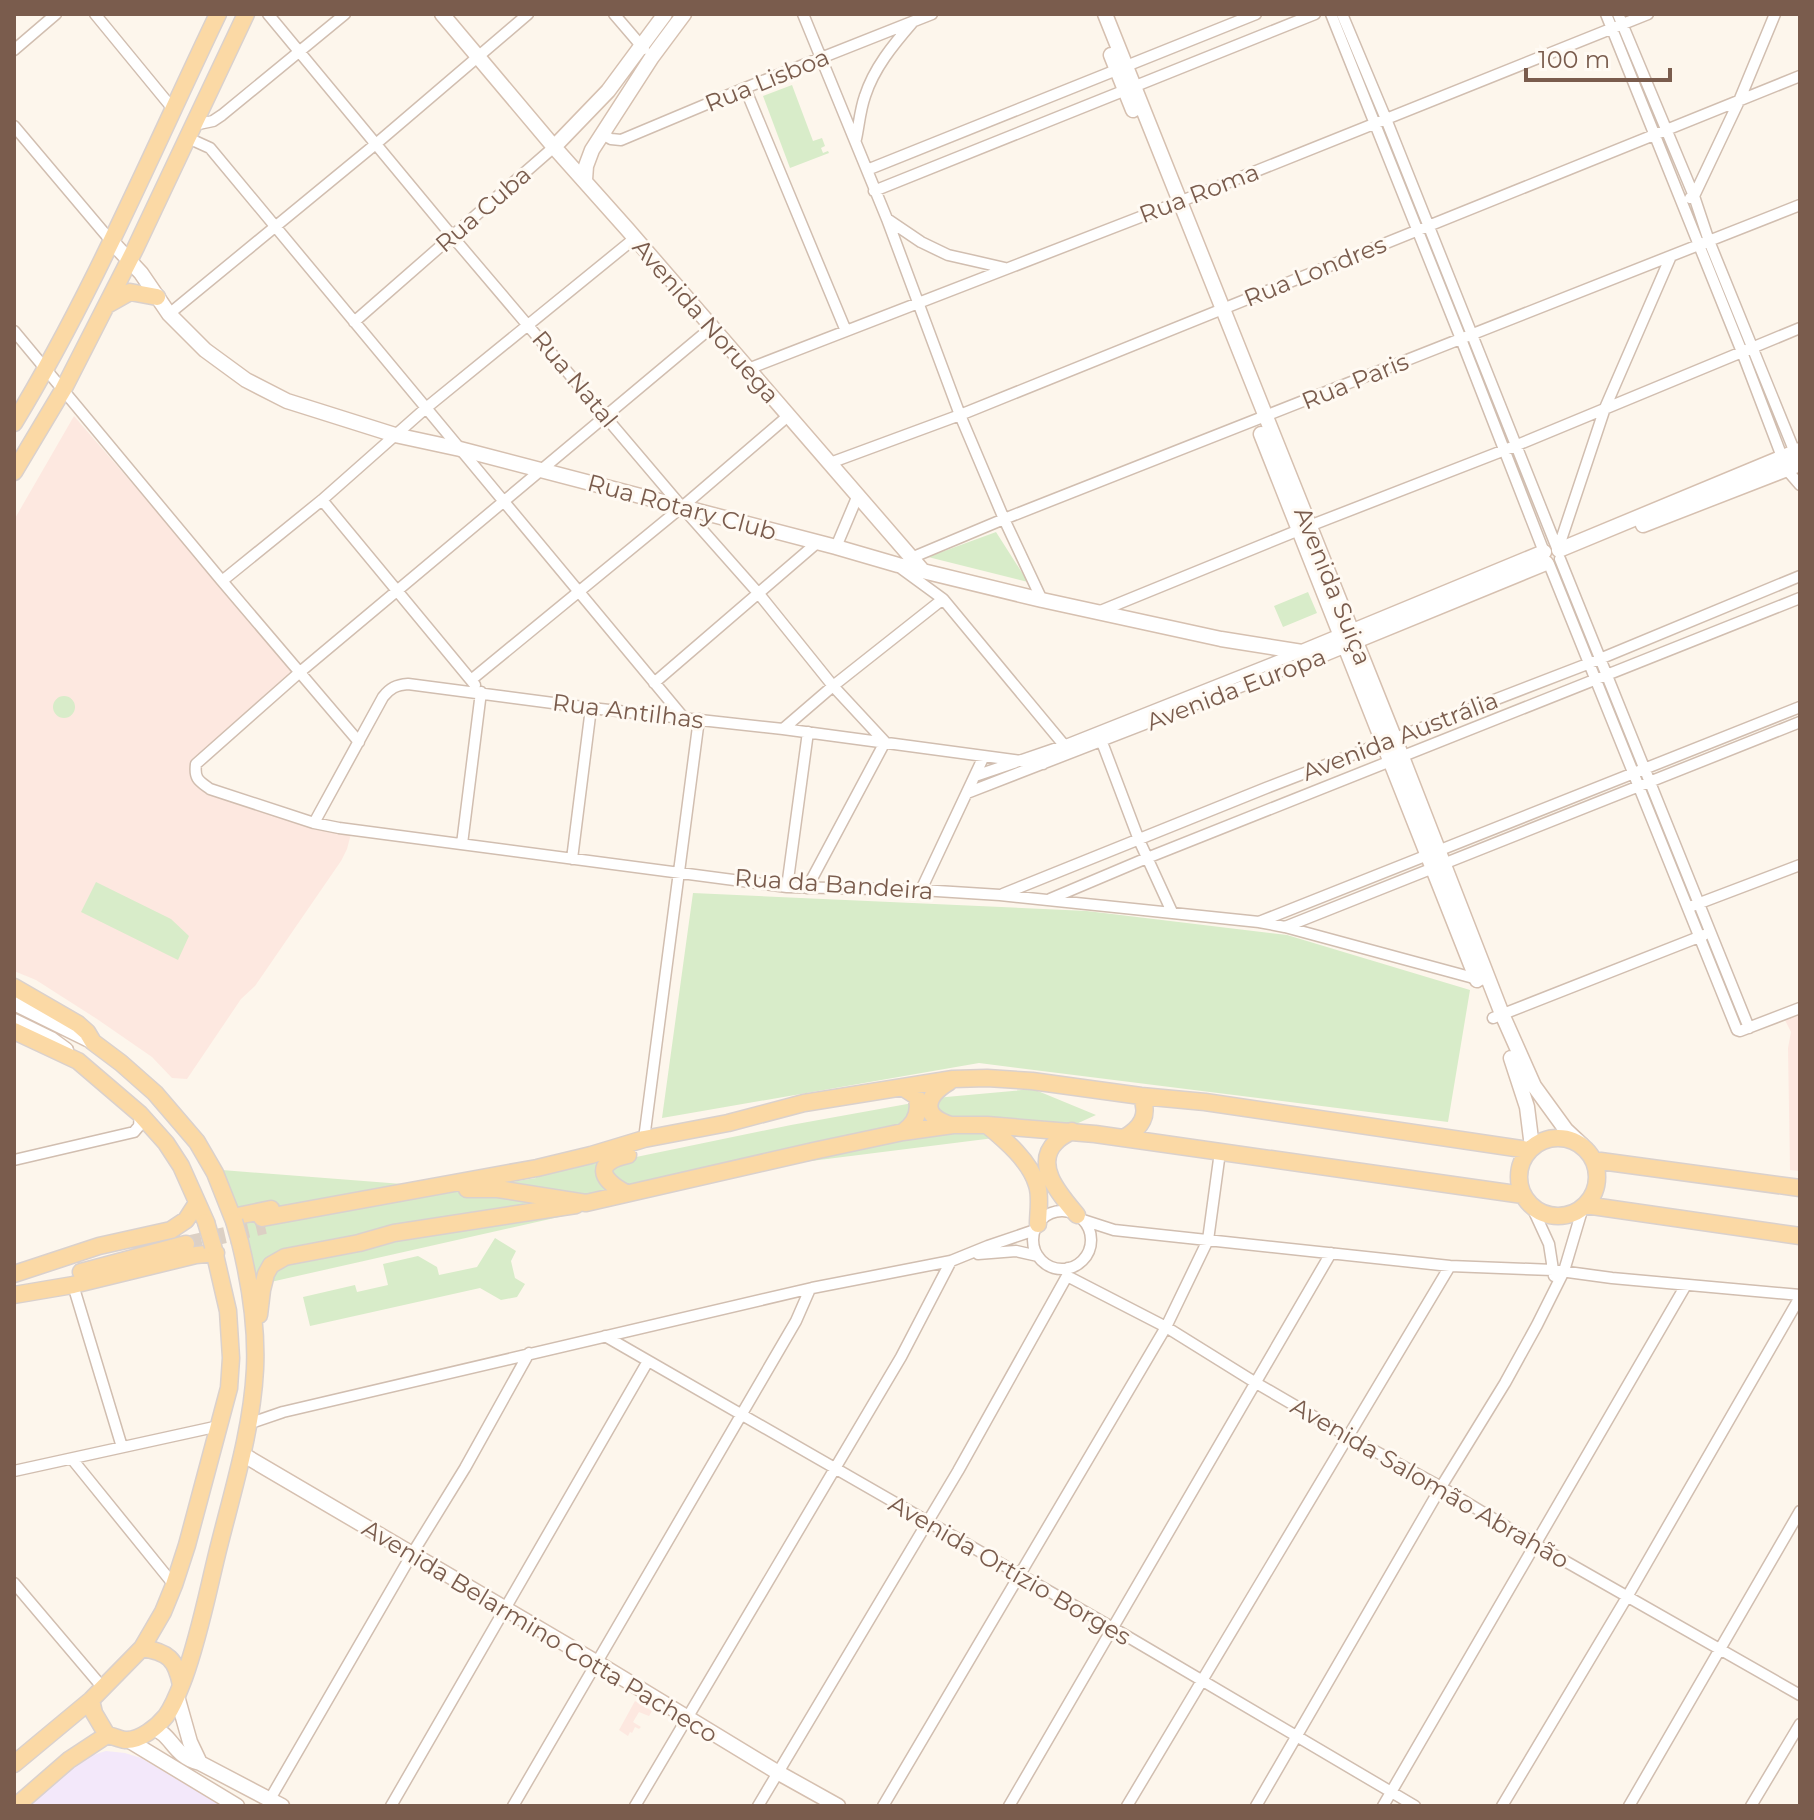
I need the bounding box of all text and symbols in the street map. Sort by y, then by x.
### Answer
scale bar [1526,32,1670,82]
street label: Rua Lisboa [701,42,833,118]
text: 100 m [1538,45,1610,74]
street label: Rua Roma [1135,157,1263,229]
street label: Rua Cuba [429,160,537,258]
street label: Rua Londres [1240,229,1390,313]
street label: Avenida Noruega [627,233,785,409]
street label: Rua Natal [526,325,624,433]
street label: Rua Paris [1297,346,1413,416]
street label: Rua Rotary Club [584,468,780,546]
street label: Avenida Suiça [1288,503,1378,669]
street label: Avenida Europa [1142,641,1330,737]
street label: Avenida Austrália [1298,685,1502,787]
street label: Rua Antilhas [551,687,705,735]
street label: Rua da Bandeira [734,863,934,905]
street label: Avenida Salomão Abrahão [1286,1391,1574,1575]
street label: Avenida Ortízio Borges [884,1489,1136,1651]
street label: Avenida Belarmino Cotta Pacheco [357,1513,723,1749]

